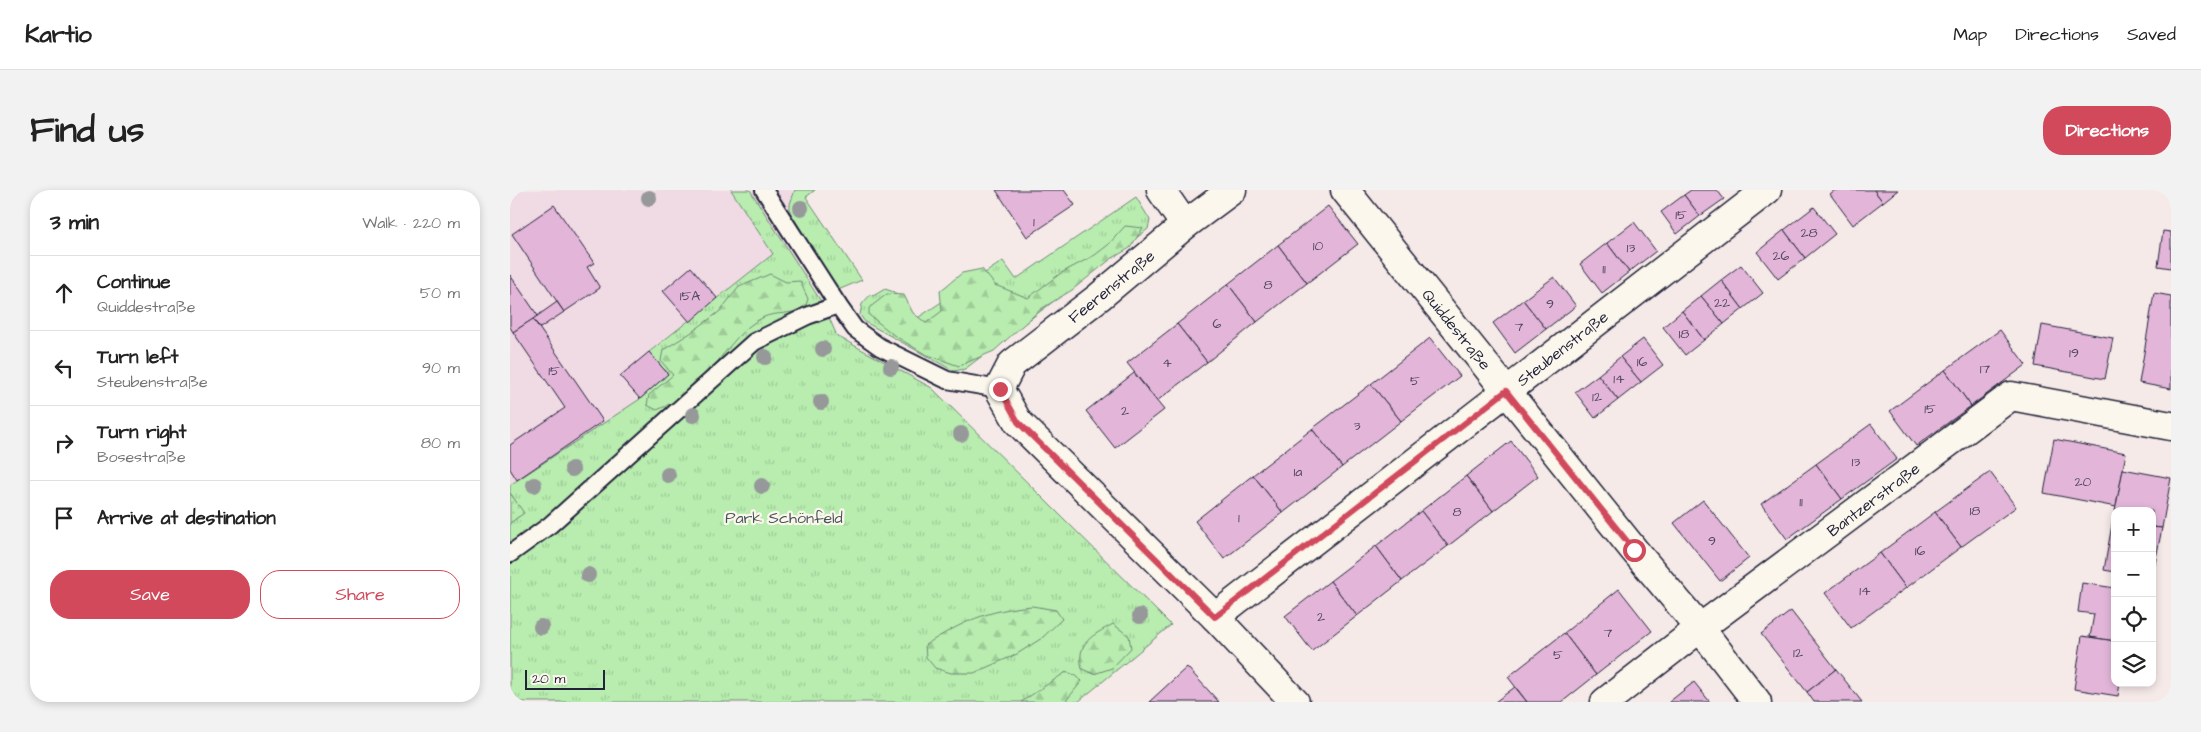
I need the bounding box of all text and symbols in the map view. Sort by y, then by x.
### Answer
text: Kartio [25,18,92,52]
text: Map [1953,22,1987,47]
text: Directions [2015,22,2099,47]
text: Saved [2127,22,2176,47]
text: Find us [30,106,144,155]
button: Directions [2043,106,2171,155]
house number: 15 [1675,205,1687,225]
text: 3 min [50,208,99,237]
text: Walk · 220 m [362,212,460,234]
house number: 1 [1033,212,1035,232]
house number: 28 [1800,223,1818,243]
house number: 10 [1313,236,1323,256]
house number: 13 [1627,238,1635,258]
street label: Feerenstraße [1064,245,1160,328]
house number: 26 [1773,246,1790,266]
house number: 11 [1602,259,1606,279]
text: Continue [97,269,171,296]
house number: 8 [1263,275,1273,295]
icon: ahead [50,279,78,307]
text: 50 m [420,282,460,304]
street label: Quiddestraße [1417,284,1496,375]
house number: 15A [680,286,700,306]
house number: 22 [1714,293,1730,313]
house number: 9 [1546,294,1554,314]
text: Quiddestraße [97,296,196,318]
street label: Steubenstraße [1512,306,1613,392]
house number: 6 [1213,314,1222,334]
house number: 7 [1515,317,1524,337]
house number: 18 [1679,324,1689,344]
house number: 19 [2069,343,2079,363]
text: Turn left [97,344,178,371]
house number: 16 [1637,352,1648,372]
house number: 4 [1162,353,1172,373]
icon: left [50,354,78,382]
text: 90 m [422,357,460,379]
house number: 17 [1980,359,1991,379]
house number: 15 [548,361,560,381]
house number: 14 [1613,369,1625,389]
text: Steubenstraße [97,371,208,393]
house number: 5 [1410,371,1420,391]
route end [989,378,1012,401]
house number: 12 [1592,387,1602,407]
house number: 15 [1924,399,1936,419]
house number: 2 [1121,401,1129,421]
house number: 3 [1353,416,1361,436]
text: Turn right [97,419,186,446]
icon: right [50,429,78,457]
text: 80 m [421,432,460,454]
text: Bosestraße [97,446,186,468]
house number: 13 [1852,452,1860,472]
street label: Bantzerstraße [1823,457,1925,542]
house number: 1a [1294,462,1302,482]
house number: 20 [2075,472,2092,492]
house number: 11 [1799,492,1803,512]
house number: 18 [1970,501,1980,521]
house number: 8 [1452,502,1462,522]
icon: arrive [50,504,78,532]
text: Arrive at destination [97,505,276,532]
park label: Park Schönfeld [725,507,843,529]
map controls [2111,507,2156,687]
button: + [2111,507,2156,552]
house number: 1 [1238,508,1240,528]
house number: 9 [1708,531,1716,551]
route start [1623,539,1646,562]
house number: 16 [1915,541,1926,561]
button: − [2111,552,2156,597]
button: Save [50,570,250,619]
button: Share [260,570,460,619]
house number: 14 [1859,581,1871,601]
button: locate [2111,597,2156,642]
house number: 2 [1317,607,1325,627]
house number: 7 [1604,623,1613,643]
button: layers [2111,642,2156,687]
house number: 12 [1793,643,1803,663]
house number: 5 [1553,645,1563,665]
scale bar [525,667,605,690]
text: 20 m [532,669,565,689]

